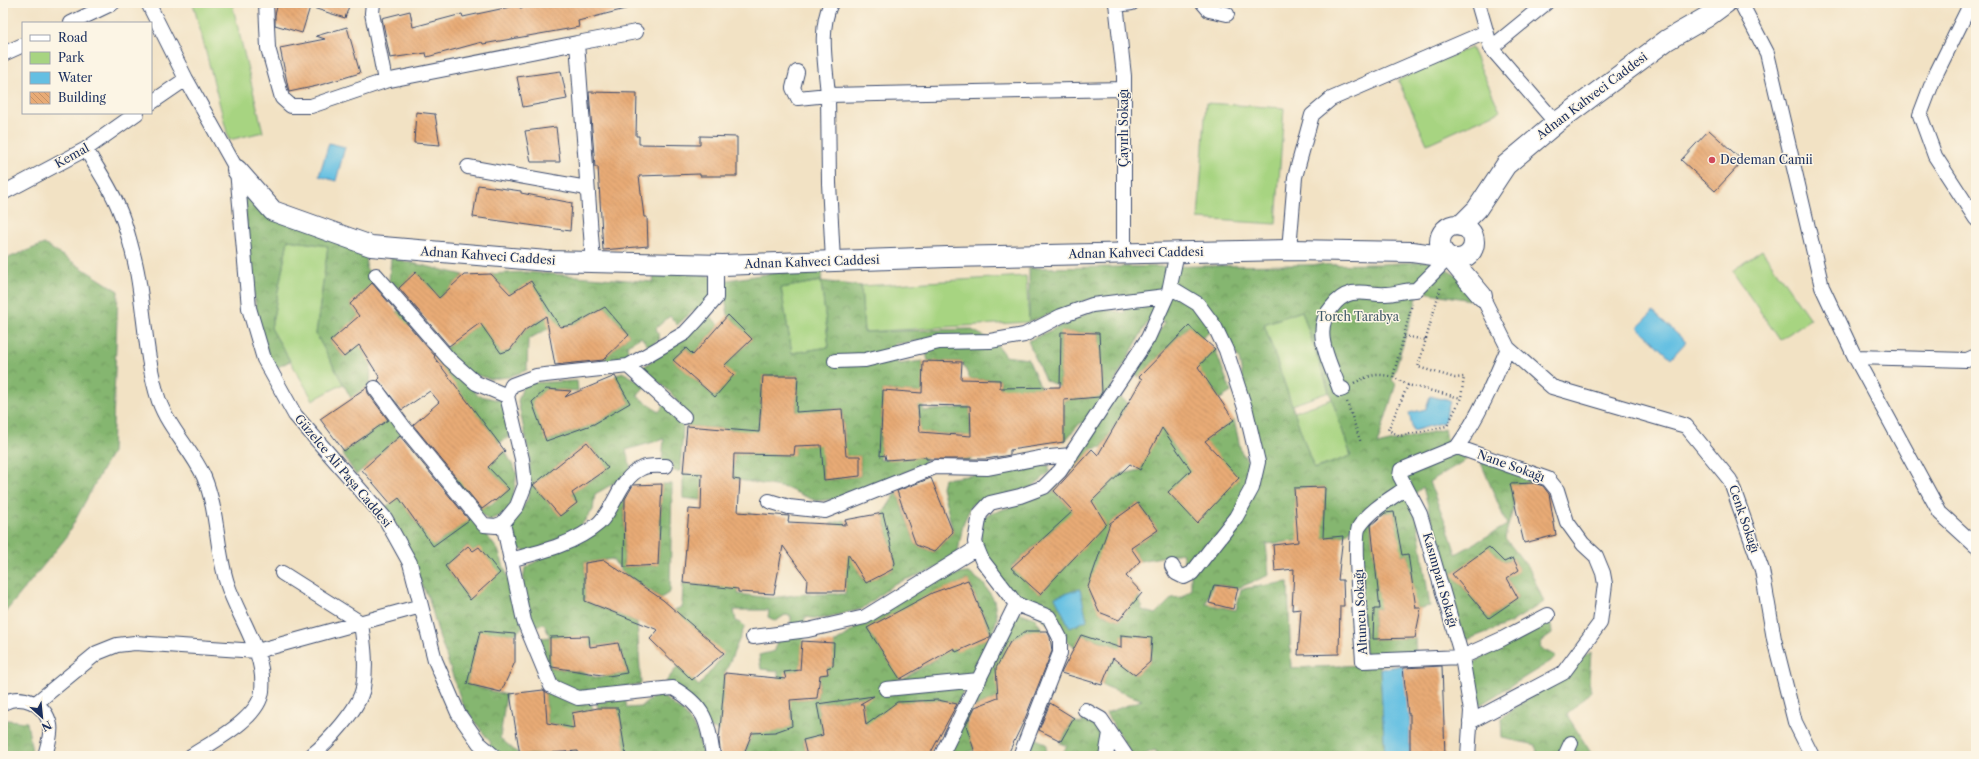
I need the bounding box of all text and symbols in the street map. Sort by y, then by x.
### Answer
legend [22,22,152,114]
text: Road [58,30,88,45]
street label: Adnan Kahveci Caddesi [1532,49,1651,143]
text: Park [58,50,85,65]
text: Water [57,70,92,85]
street label: Çayırlı Sokağı [1116,88,1131,167]
text: Building [58,90,106,105]
street label: Kemal [52,140,92,171]
place label: Dedeman Camii [1720,152,1813,167]
marker: Dedeman Camii [1707,155,1717,165]
street label: Adnan Kahveci Caddesi [419,243,556,268]
street label: Adnan Kahveci Caddesi [1067,244,1204,261]
street label: Adnan Kahveci Caddesi [743,252,880,271]
park label: Torch Tarabya [1317,309,1400,324]
street label: Güzelce Ali Paşa Caddesi [292,411,395,530]
street label: Nane Sokağı [1475,446,1547,485]
street label: Cenk Sokağı [1726,483,1763,555]
street label: Kasımpatı Sokağı [1420,531,1461,629]
street label: Altuncu Sokağı [1351,568,1370,656]
north arrow [22,697,62,737]
text: N [39,718,54,735]

